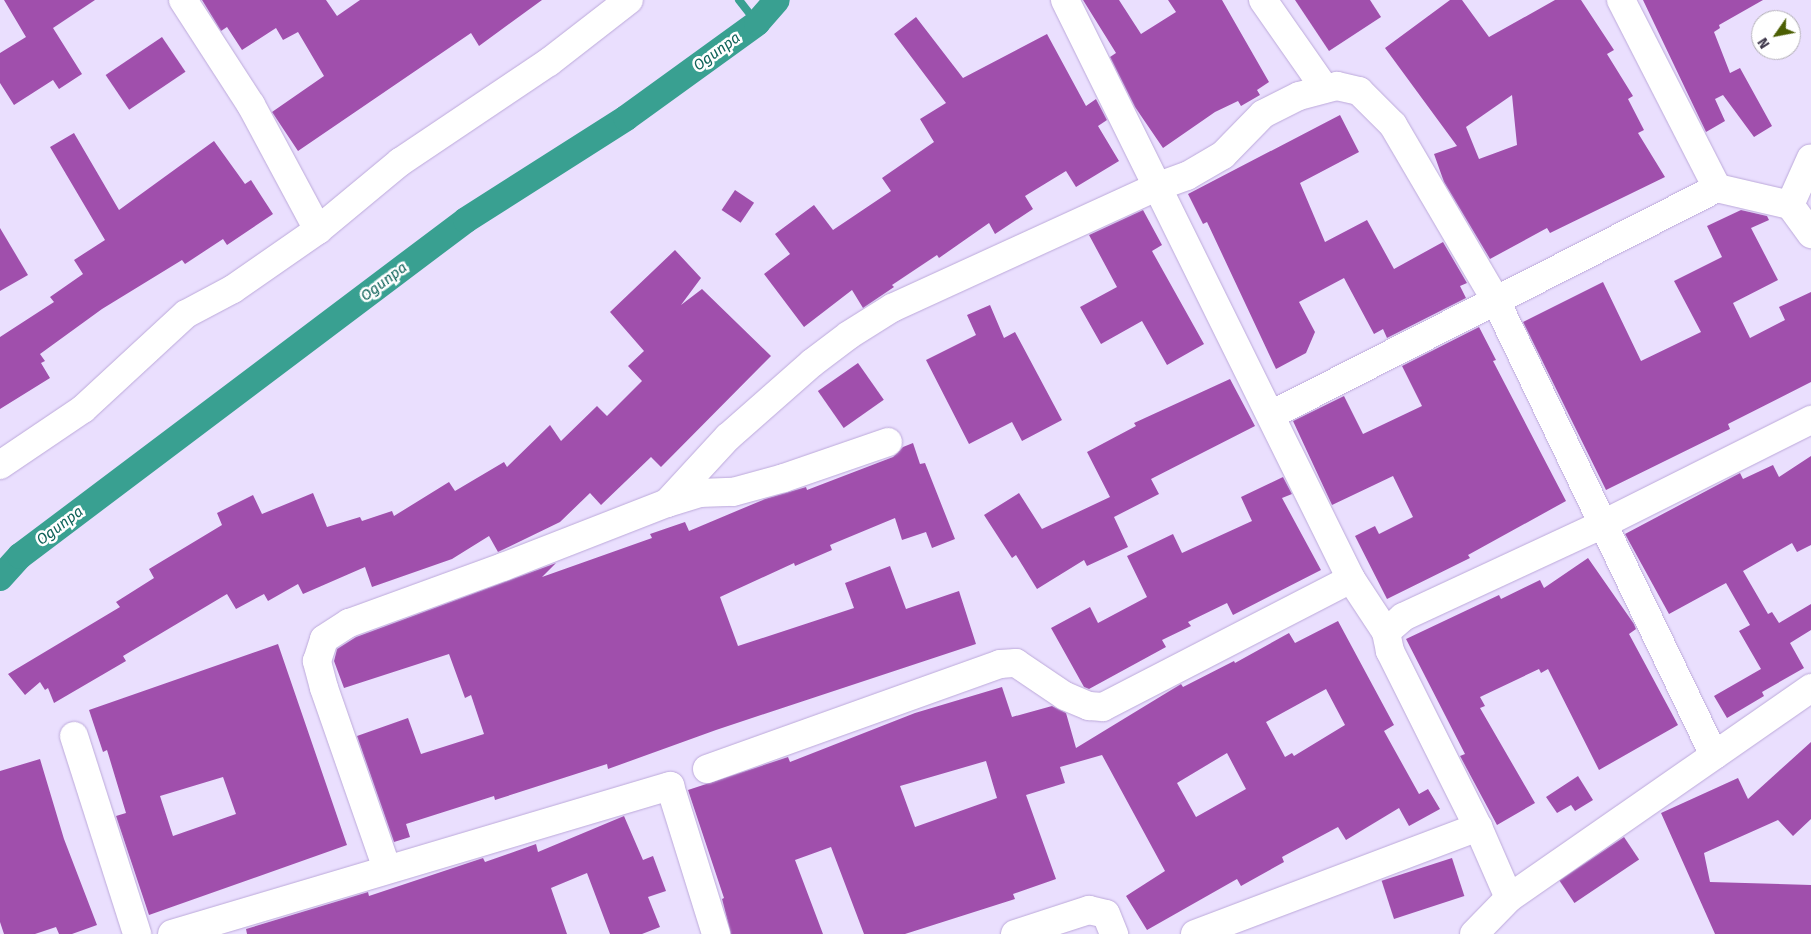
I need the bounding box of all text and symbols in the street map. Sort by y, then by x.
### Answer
north arrow [1751,10,1801,60]
water label: Ogunpa [690,29,744,75]
text: N [1754,34,1774,51]
water label: Ogunpa [357,259,411,305]
water label: Ogunpa [33,503,87,549]

